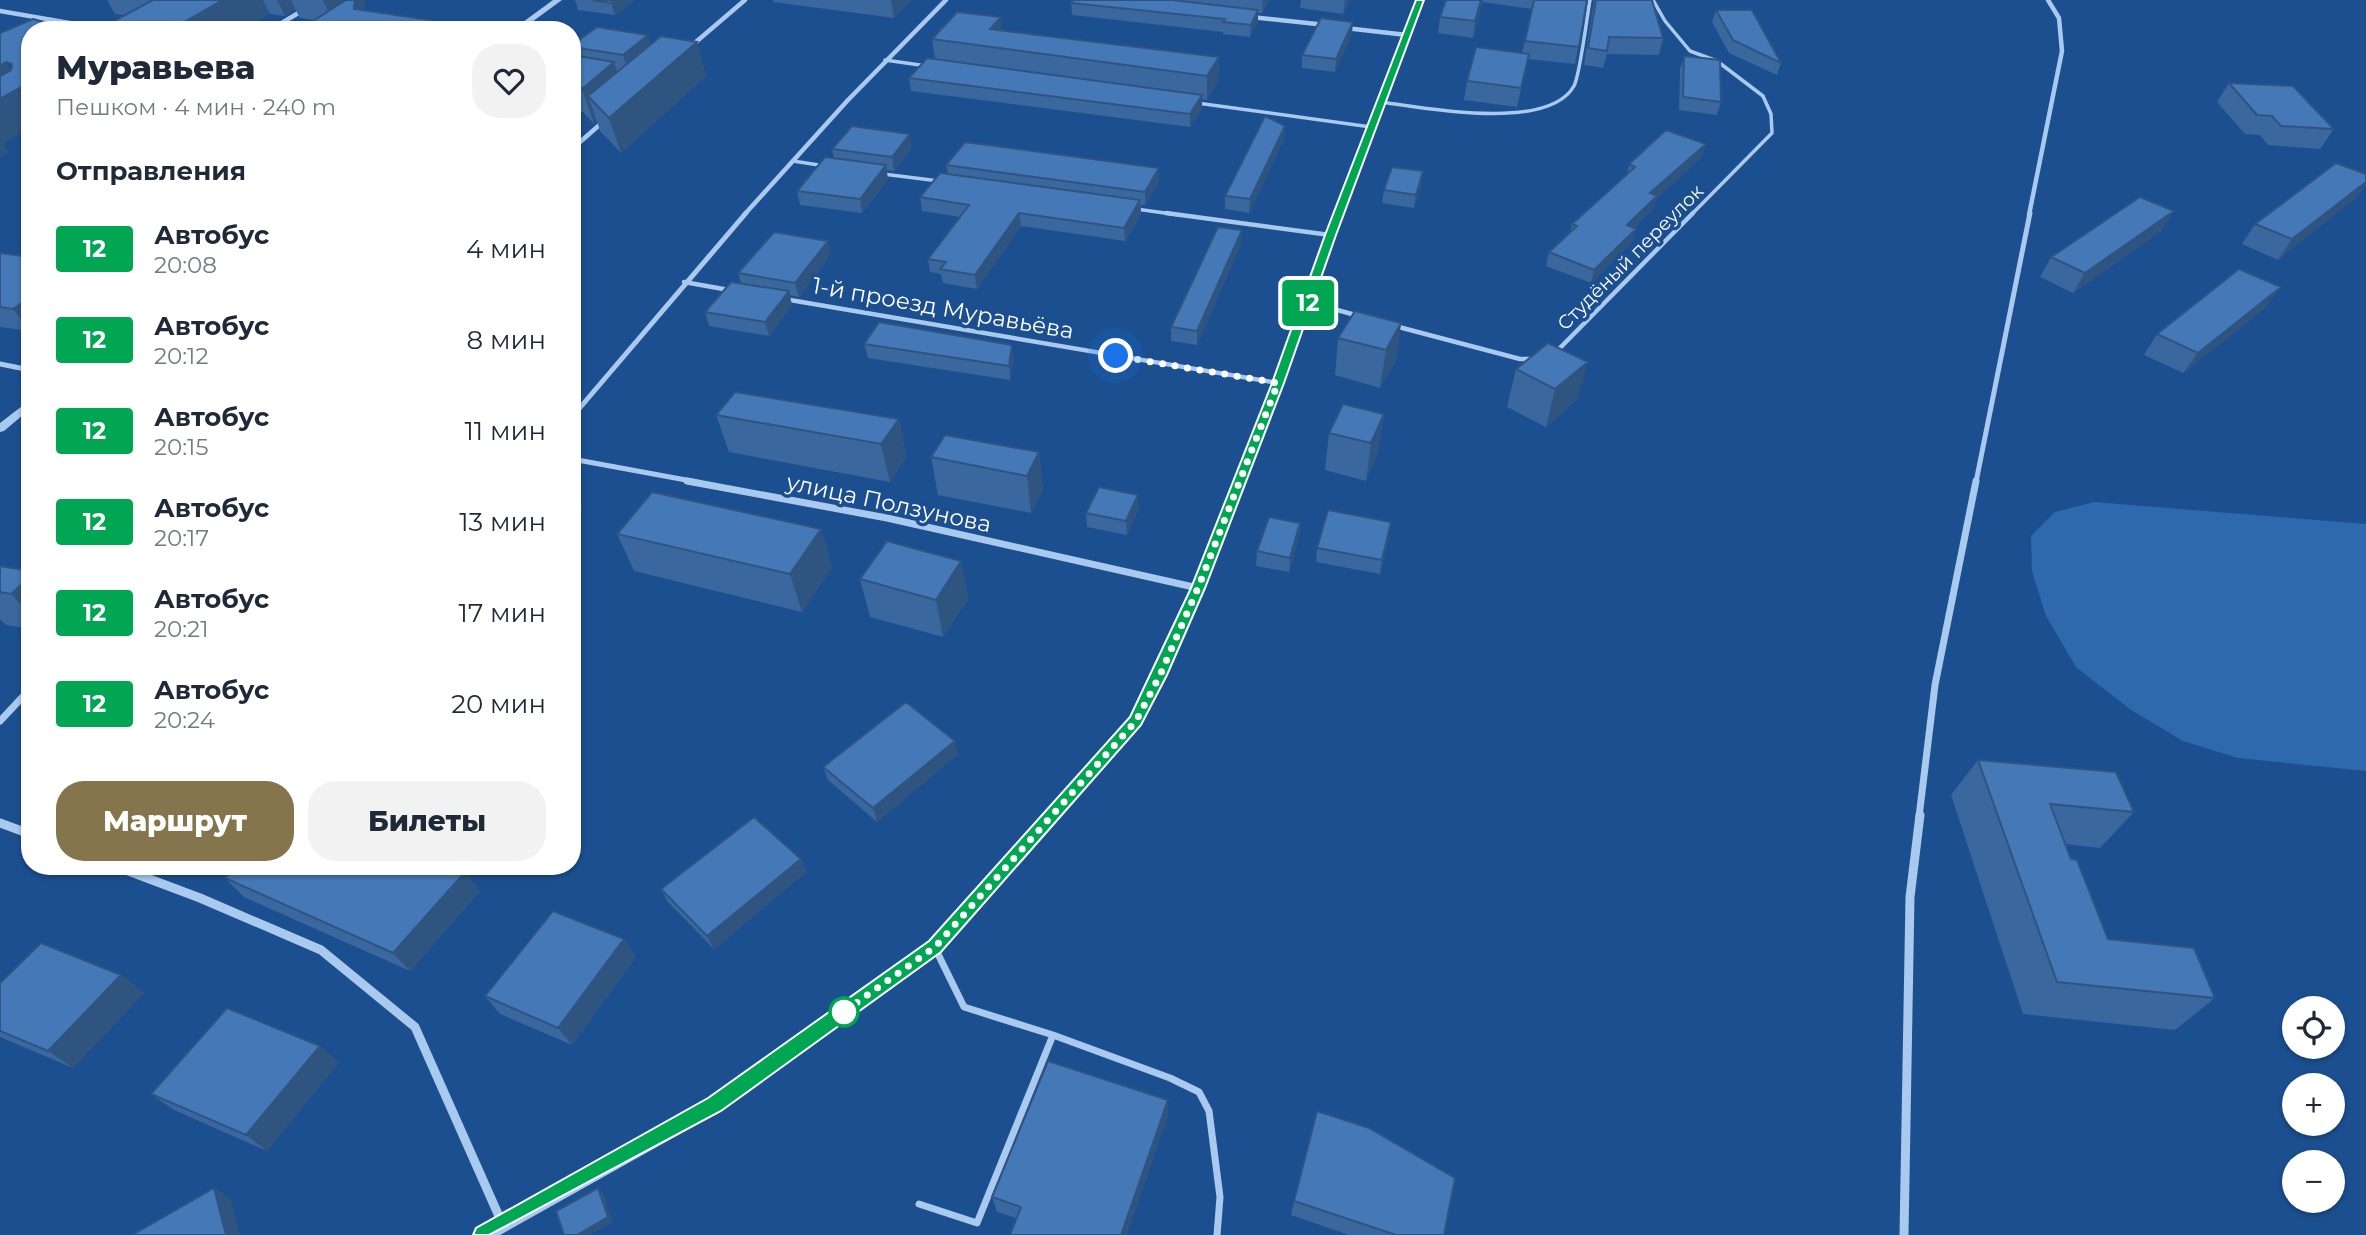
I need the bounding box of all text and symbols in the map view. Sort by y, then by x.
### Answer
button: heart [472,44,546,118]
text: Муравьева [56,47,255,87]
text: Пешком · 4 мин · 240 m [56,93,336,121]
text: Отправления [56,155,246,187]
street label: Студёный переулок [1553,180,1708,335]
text: Автобус [154,219,269,251]
text: 4 мин [466,233,546,265]
text: 12 [83,234,106,263]
text: 20:08 [154,251,217,279]
street label: 1-й проезд Муравьёва [810,271,1076,345]
line badge: 12 [1276,280,1340,326]
text: 12 [1296,288,1320,317]
text: Автобус [154,310,269,342]
text: 8 мин [467,324,546,356]
text: 12 [83,325,106,354]
your location [1098,338,1133,373]
text: 20:12 [154,342,208,370]
text: Автобус [154,401,269,433]
text: 11 мин [464,415,546,447]
text: 12 [83,416,106,445]
text: 20:15 [154,433,208,461]
street label: улица Ползунова [783,467,994,538]
text: Автобус [154,492,269,524]
text: 13 мин [459,506,546,538]
text: 12 [83,507,106,536]
text: 20:17 [154,524,209,552]
text: Автобус [154,583,269,615]
text: 17 мин [459,597,546,629]
text: 12 [83,598,106,627]
text: 20:21 [154,615,208,643]
text: Автобус [154,674,269,706]
text: 20 мин [451,688,546,720]
text: 12 [83,689,106,718]
text: 20:24 [154,706,215,734]
button: Маршрут [56,781,294,861]
button: Билеты [308,781,546,861]
map controls [2282,996,2345,1213]
button: locate [2282,996,2345,1059]
unlabelled marker [829,997,859,1027]
button: + [2282,1073,2345,1136]
button: − [2282,1150,2345,1213]

